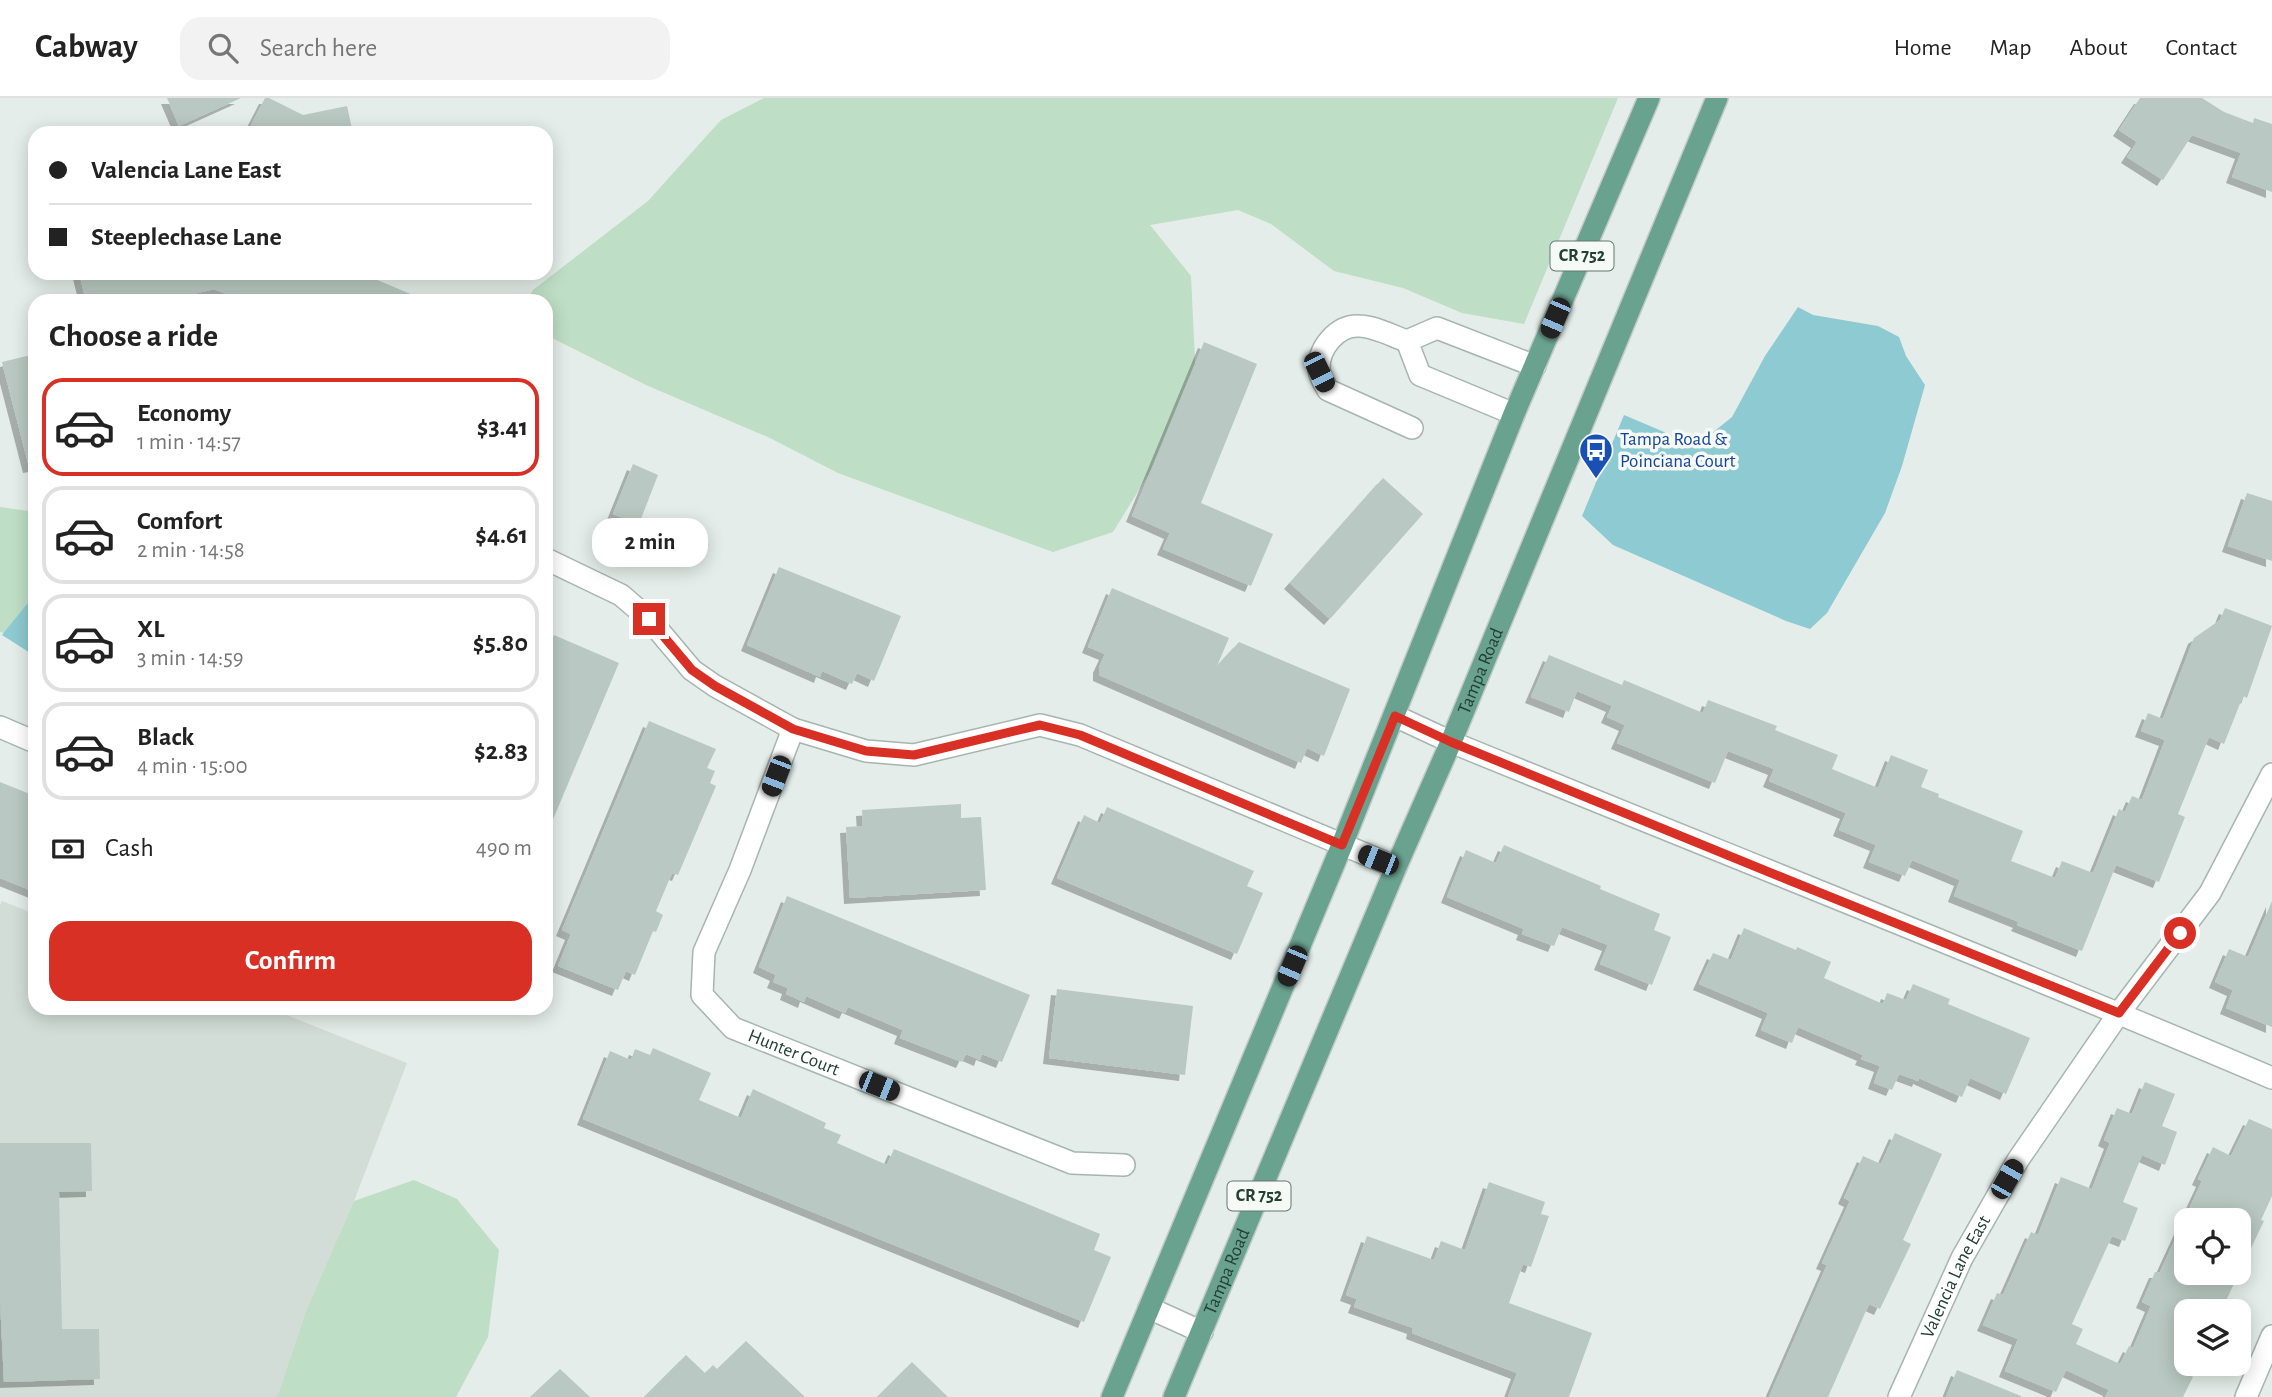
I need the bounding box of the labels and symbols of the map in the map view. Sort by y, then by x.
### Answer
road number: CR 752 [1550,242,1614,271]
car [1538,295,1573,341]
car [1301,349,1338,395]
place label: Tampa Road & Poinciana Court [1620,430,1736,471]
bus stop icon: Tampa Road & Poinciana Court [1577,431,1615,480]
callout: 2 min [591,518,707,566]
route end [633,603,665,635]
street label: Tampa Road [1454,625,1507,717]
car [759,753,794,799]
car [1355,842,1402,878]
route start [2164,917,2196,949]
car [1275,943,1310,989]
street label: Hunter Court [745,1026,842,1079]
car [856,1068,903,1104]
car [1988,1156,2027,1202]
road number: CR 752 [1228,1182,1290,1210]
street label: Valencia Lane East [1917,1212,1994,1341]
street label: Tampa Road [1200,1226,1253,1317]

